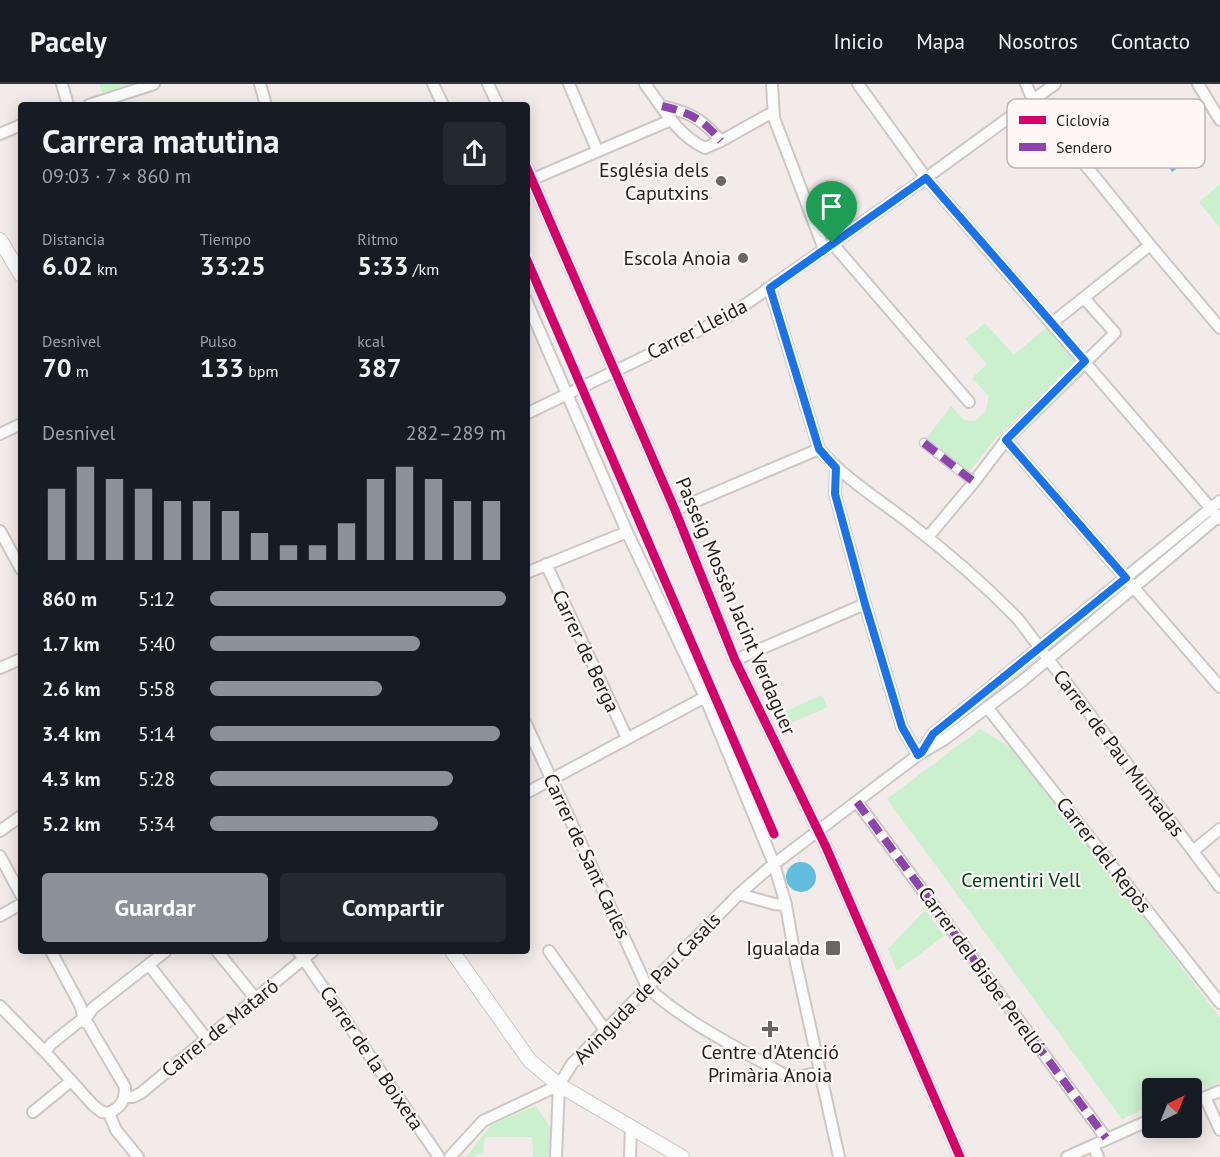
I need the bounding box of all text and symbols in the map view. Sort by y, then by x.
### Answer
text: Pacely [30,23,107,60]
text: Inicio [834,28,883,55]
text: Mapa [916,28,965,55]
text: Nosotros [998,28,1078,55]
text: Contacto [1111,28,1190,55]
legend [1007,99,1205,168]
text: Ciclovía [1056,110,1110,130]
text: Carrera matutina [42,119,280,162]
button: share [443,122,506,185]
text: Sendero [1056,137,1112,157]
place label: Església dels Caputxins [599,157,709,206]
text: 09:03 · 7 × 860 m [42,163,191,189]
marker: Església dels Caputxins [714,174,728,188]
pin [806,181,857,243]
icon: arrive [815,190,848,223]
text: Distancia [42,229,105,249]
text: Tiempo [200,229,251,249]
text: Ritmo [357,229,398,249]
place label: Escola Anoia [623,245,731,271]
text: 6.02 [42,249,93,282]
text: 33:25 [200,249,266,282]
text: 5:33 [357,249,409,282]
marker: Escola Anoia [736,251,750,265]
text: km [93,259,118,279]
text: /km [409,259,439,279]
street label: Carrer Lleida [642,293,752,365]
text: Desnivel [42,331,101,351]
text: Pulso [200,331,237,351]
text: kcal [357,331,385,351]
text: 70 [42,351,71,384]
text: 133 [200,351,244,384]
text: 387 [357,351,402,384]
text: m [71,361,89,381]
text: bpm [244,361,278,381]
text: Desnivel [42,420,115,446]
text: 282–289 m [406,420,506,446]
street label: Passeig Mossèn Jacint Verdaguer [670,473,802,739]
street label: Carrer de Berga [546,585,626,717]
text: 860 m [42,586,97,612]
text: 5:12 [138,586,175,612]
text: 1.7 km [42,631,100,657]
text: 5:40 [138,631,175,657]
street label: Carrer de Pau Muntadas [1048,664,1190,842]
text: 2.6 km [42,676,101,702]
text: 5:58 [138,676,175,702]
text: 3.4 km [42,721,101,747]
text: 5:14 [138,721,175,747]
text: 4.3 km [42,766,101,792]
text: 5:28 [138,766,175,792]
street label: Carrer de Sant Carles [537,769,637,943]
street label: Carrer del Repòs [1051,792,1157,918]
text: 5.2 km [42,811,101,837]
text: 5:34 [138,811,175,837]
park label: Cementiri Vell [961,867,1081,893]
button: Guardar [42,873,268,942]
button: Compartir [280,873,506,942]
street label: Carrer del Bisbe Perelló [912,881,1052,1059]
street label: Avinguda de Pau Casals [568,907,726,1069]
place label: Igualada [746,935,820,961]
marker: Igualada [824,939,842,957]
street label: Carrer de Mataró [156,973,284,1083]
street label: Carrer de la Boixeta [314,981,430,1135]
marker: Centre d'Atenció Primària Anoia [761,1020,779,1038]
place label: Centre d'Atenció Primària Anoia [701,1039,839,1088]
north arrow [1142,1078,1202,1138]
map controls [1142,1078,1202,1138]

